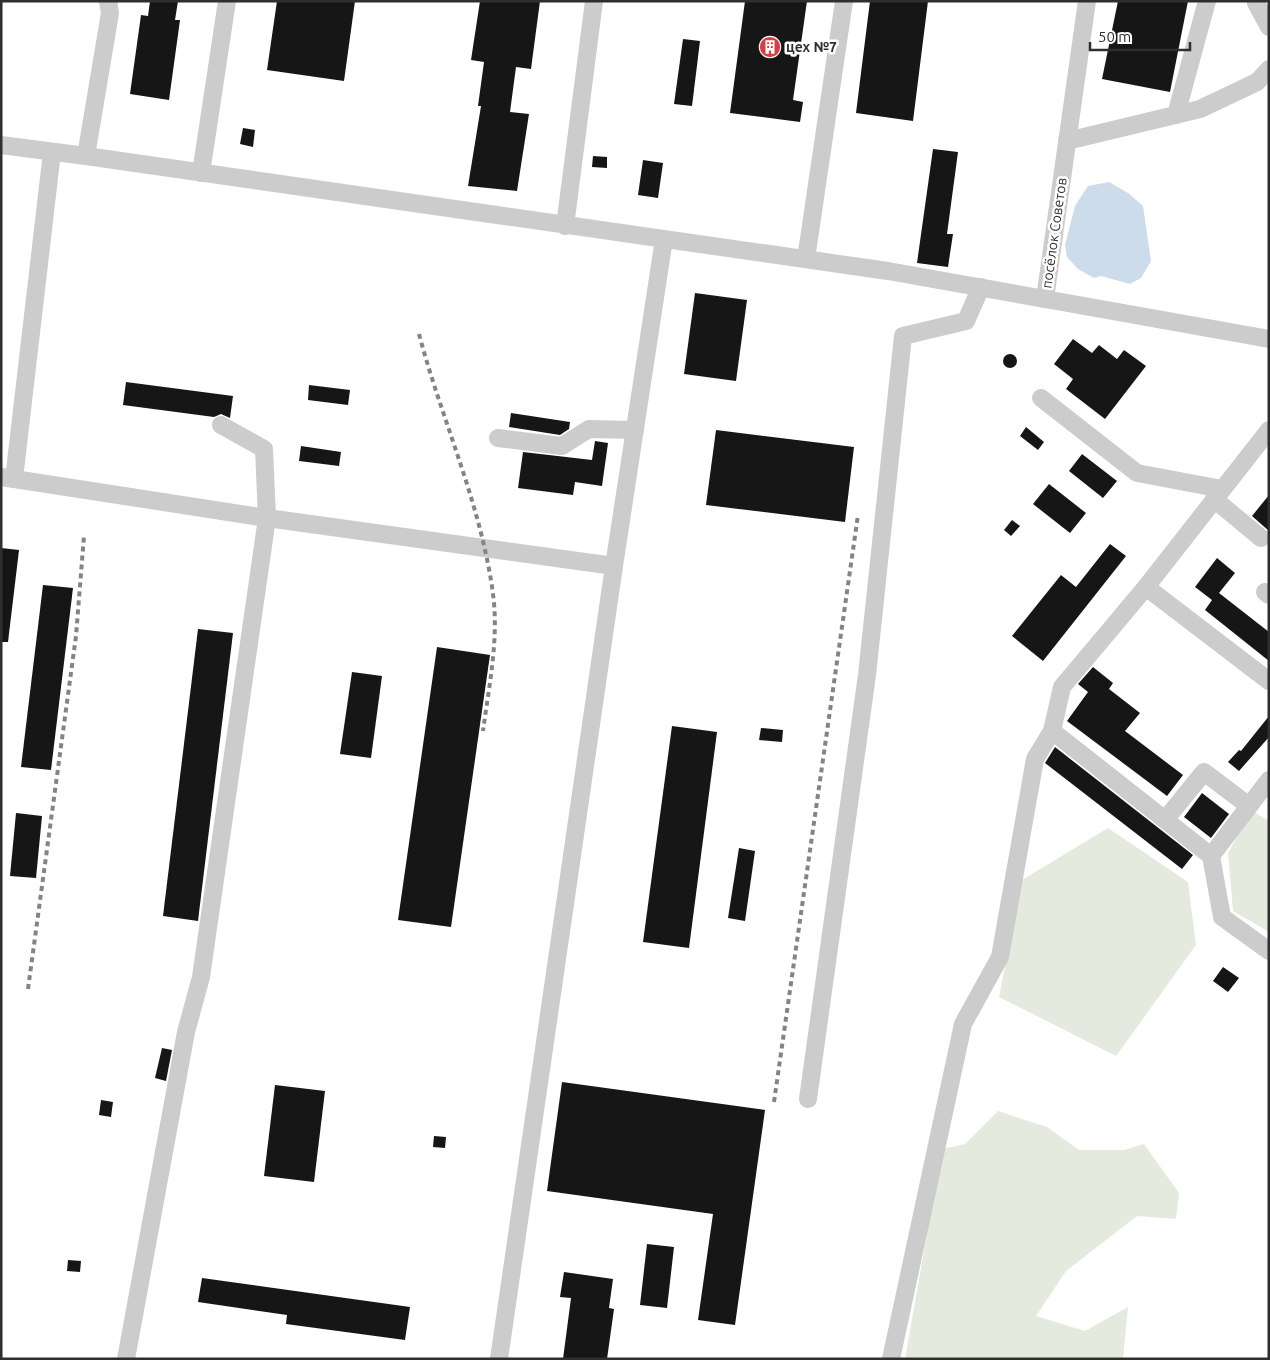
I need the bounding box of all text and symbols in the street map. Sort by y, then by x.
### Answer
scale bar [1090,20,1190,52]
text: 50 m [1098,28,1131,45]
building icon: цех №7 [758,35,782,59]
place label: цех №7 [786,39,837,55]
street label: посёлок Советов [1038,177,1070,289]

